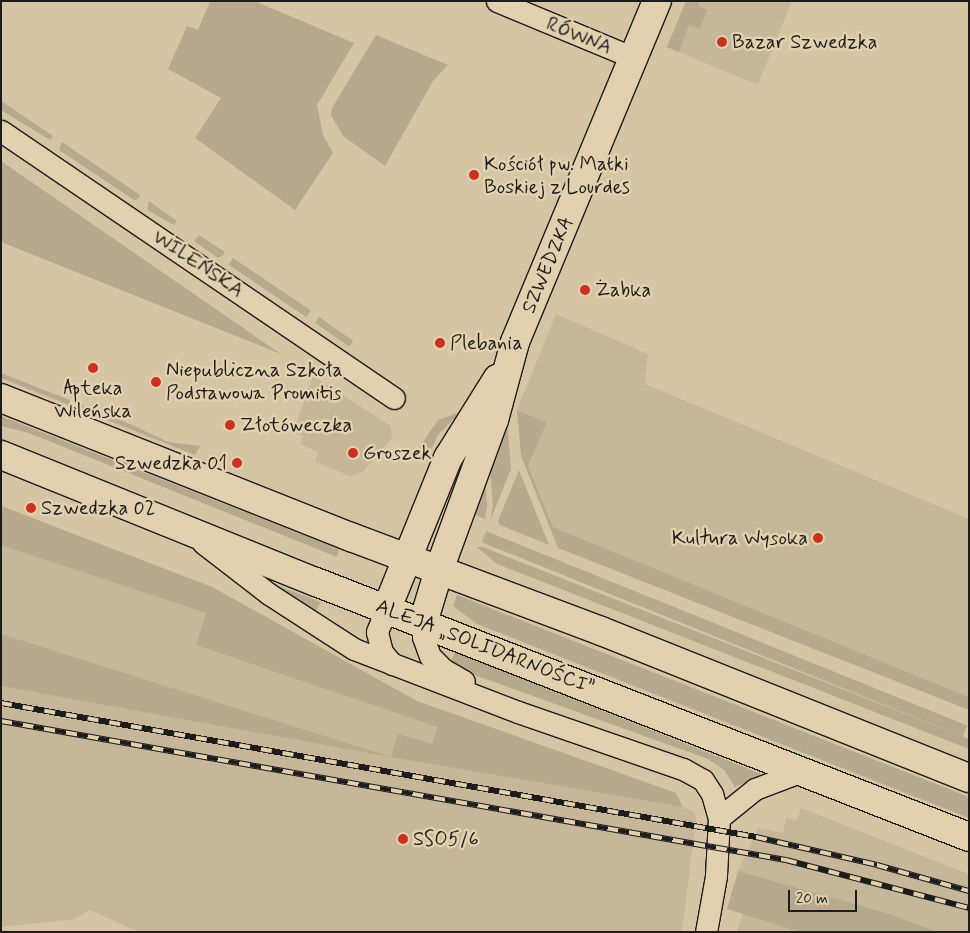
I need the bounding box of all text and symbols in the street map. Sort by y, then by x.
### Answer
street label: RÓWNA [543,12,615,60]
place label: Bazar Szwedzka [732,30,877,54]
marker: Bazar Szwedzka [716,36,728,48]
place label: Kościół pw. Matki Boskiej z Lourdes [484,152,631,199]
marker: Kościół pw. Matki Boskiej z Lourdes [468,169,480,181]
street label: SZWEDZKA [517,213,579,317]
street label: WILEŃSKA [148,225,248,303]
place label: Żabka [595,278,651,302]
marker: Żabka [579,284,591,296]
place label: Plebania [450,331,523,355]
marker: Plebania [434,337,446,349]
place label: Niepubliczna Szkoła Podstawowa Promitis [166,359,343,406]
marker: Apteka Wileńska [87,362,99,374]
place label: Apteka Wileńska [54,376,132,423]
marker: Niepubliczna Szkoła Podstawowa Promitis [150,376,162,388]
place label: Złotóweczka [240,413,352,437]
marker: Złotóweczka [224,419,236,431]
place label: Groszek [363,441,432,465]
marker: Groszek [347,447,359,459]
place label: Szwedzka 01 [115,451,227,475]
marker: Szwedzka 01 [231,457,243,469]
place label: Szwedzka 02 [41,496,155,520]
marker: Szwedzka 02 [25,502,37,514]
place label: Kultura Wysoka [671,526,808,550]
marker: Kultura Wysoka [812,532,824,544]
street label: ALEJA „SOLIDARNOŚCI” [372,594,598,700]
place label: SSO5/6 [413,827,479,851]
marker: SSO5/6 [397,833,409,845]
scale bar [790,880,859,912]
text: 20 m [796,889,828,909]

